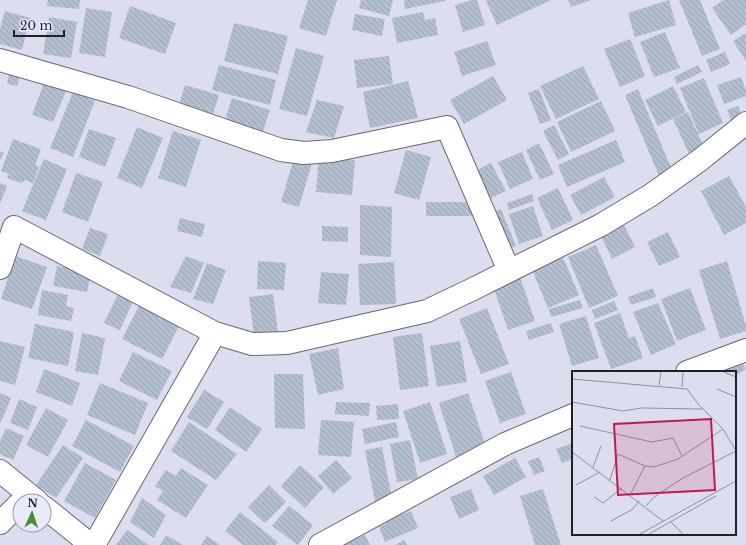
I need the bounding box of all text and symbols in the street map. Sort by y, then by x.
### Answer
scale bar [14,12,64,38]
text: 20 m [20,18,52,33]
inset map [572,371,736,535]
north arrow [12,493,52,533]
text: N [27,496,39,510]

